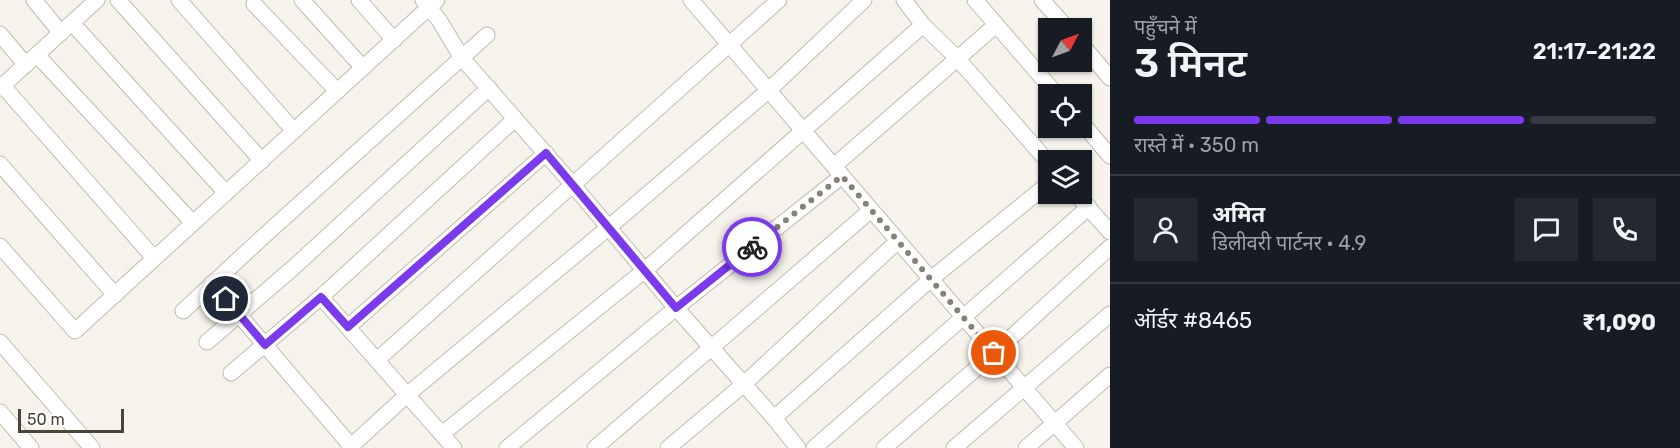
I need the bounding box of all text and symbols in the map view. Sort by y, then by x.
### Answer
text: पहुँचने में [1134,15,1197,39]
north arrow [1038,18,1092,72]
map controls [1038,18,1092,204]
text: 21:17–21:22 [1533,38,1656,65]
text: 3 मिनट [1134,41,1247,87]
button: locate [1038,84,1092,138]
text: रास्ते में · 350 m [1134,133,1259,157]
button: layers [1038,150,1092,204]
button: person [1134,198,1197,261]
button: chat [1515,198,1578,261]
button: phone [1593,198,1656,261]
text: अमित [1212,201,1265,228]
courier [722,217,782,277]
icon: bike [736,231,769,264]
text: डिलीवरी पार्टनर · 4.9 [1212,231,1366,255]
pin [200,273,251,324]
icon: home [209,282,242,315]
text: ऑर्डर #8465 [1134,307,1252,334]
text: ₹1,090 [1582,309,1656,336]
pin [968,327,1019,378]
icon: bag [977,336,1010,369]
scale bar [18,406,124,434]
text: 50 m [27,410,65,429]

